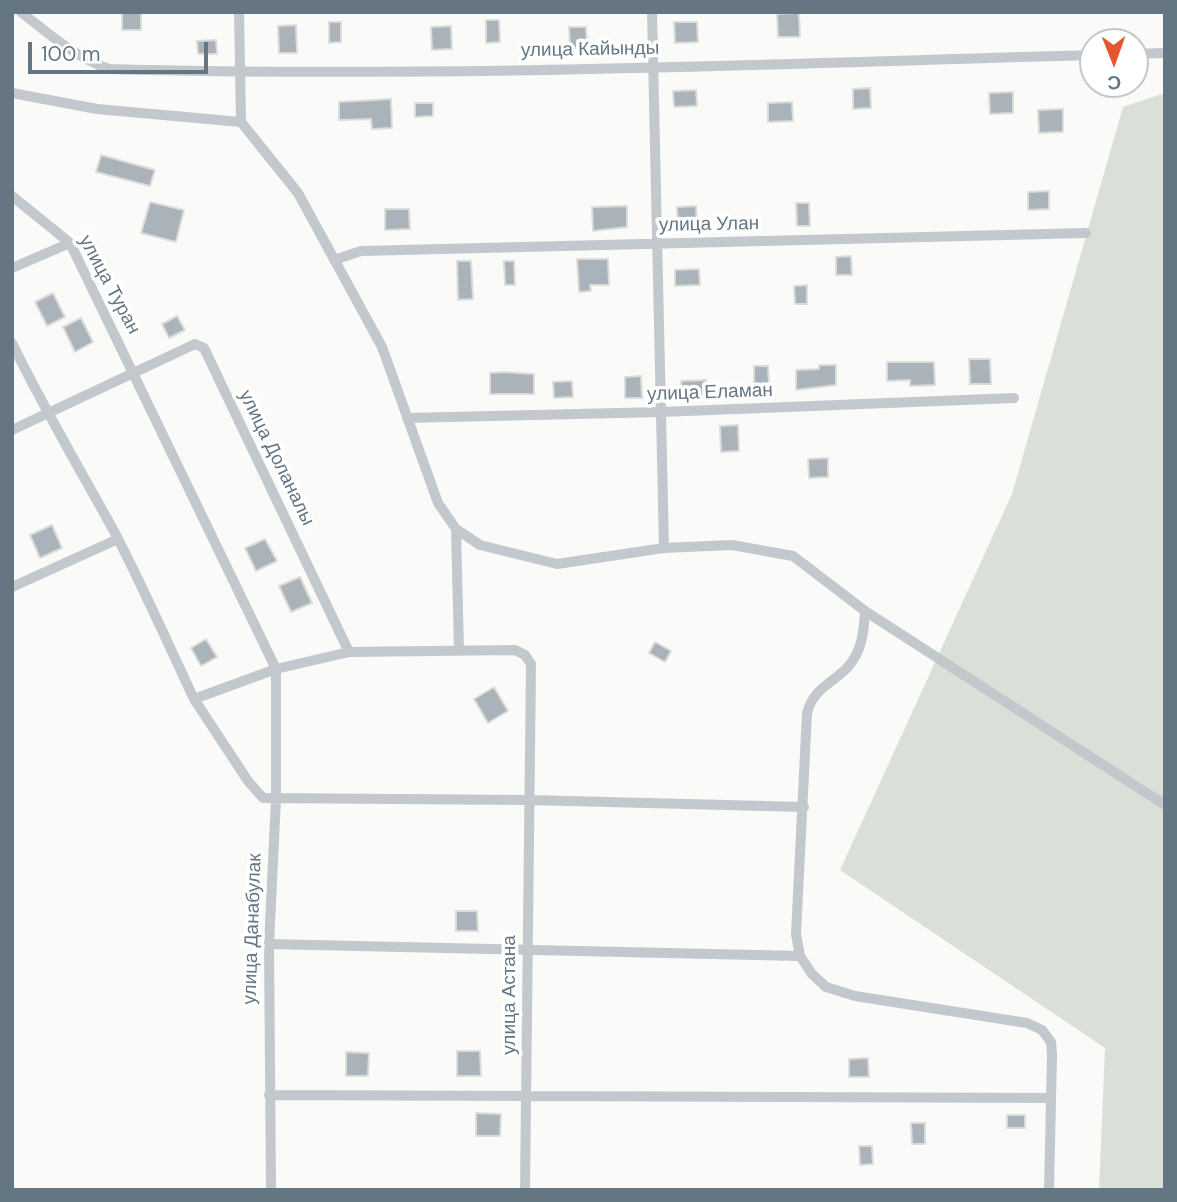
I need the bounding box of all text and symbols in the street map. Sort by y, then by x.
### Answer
scale bar [32,28,212,72]
north arrow [1079,28,1149,98]
street label: улица Кайынды [521,37,659,63]
text: 100 m [41,40,101,68]
text: С [1107,70,1121,95]
street label: улица Улан [659,213,759,237]
street label: улица Туран [73,232,145,338]
street label: улица Еламан [647,379,773,407]
street label: улица Доланалы [233,387,319,529]
street label: улица Данабулак [239,853,267,1005]
street label: улица Астана [499,935,521,1055]

